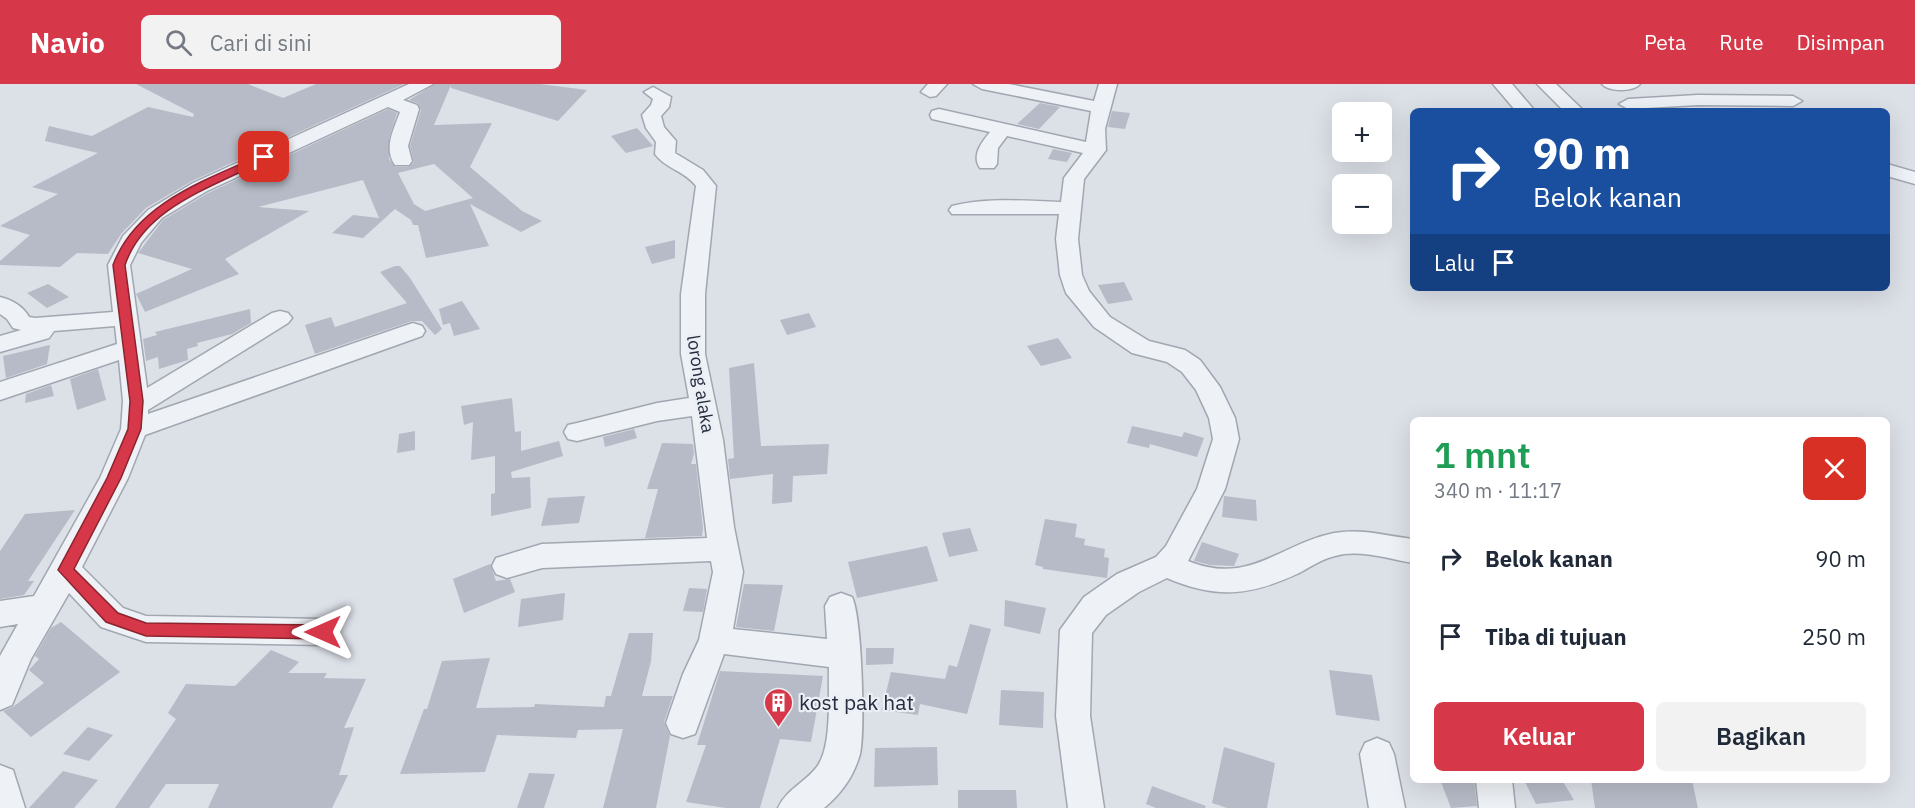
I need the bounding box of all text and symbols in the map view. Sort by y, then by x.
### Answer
search box [141,15,561,69]
text: Navio [30,24,105,61]
icon: search [162,26,195,59]
text: Cari di sini [210,28,312,57]
text: Peta [1644,28,1686,56]
text: Rute [1719,28,1764,56]
text: Disimpan [1797,28,1885,56]
map controls [1332,102,1392,234]
button: + [1332,102,1392,162]
text: 90 m [1533,126,1631,181]
pin [238,131,289,182]
icon: right [1434,132,1512,210]
icon: arrive [247,140,280,173]
button: − [1332,174,1392,234]
text: Belok kanan [1533,179,1682,214]
icon: arrive [1487,246,1520,279]
text: Lalu [1434,248,1475,277]
street label: lorong alaka [682,333,720,435]
text: 1 mnt [1434,431,1531,478]
button: close [1803,437,1866,500]
text: 340 m · 11:17 [1434,477,1562,504]
icon: right [1434,542,1467,575]
text: Belok kanan [1485,544,1613,573]
text: 90 m [1815,544,1866,573]
position arrow [291,600,355,664]
icon: arrive [1434,620,1467,653]
text: Tiba di tujuan [1485,622,1627,651]
text: 250 m [1802,622,1866,651]
building icon: kost pak hat [762,686,794,728]
place label: kost pak hat [799,688,914,716]
button: Keluar [1434,702,1644,771]
button: Bagikan [1656,702,1866,771]

